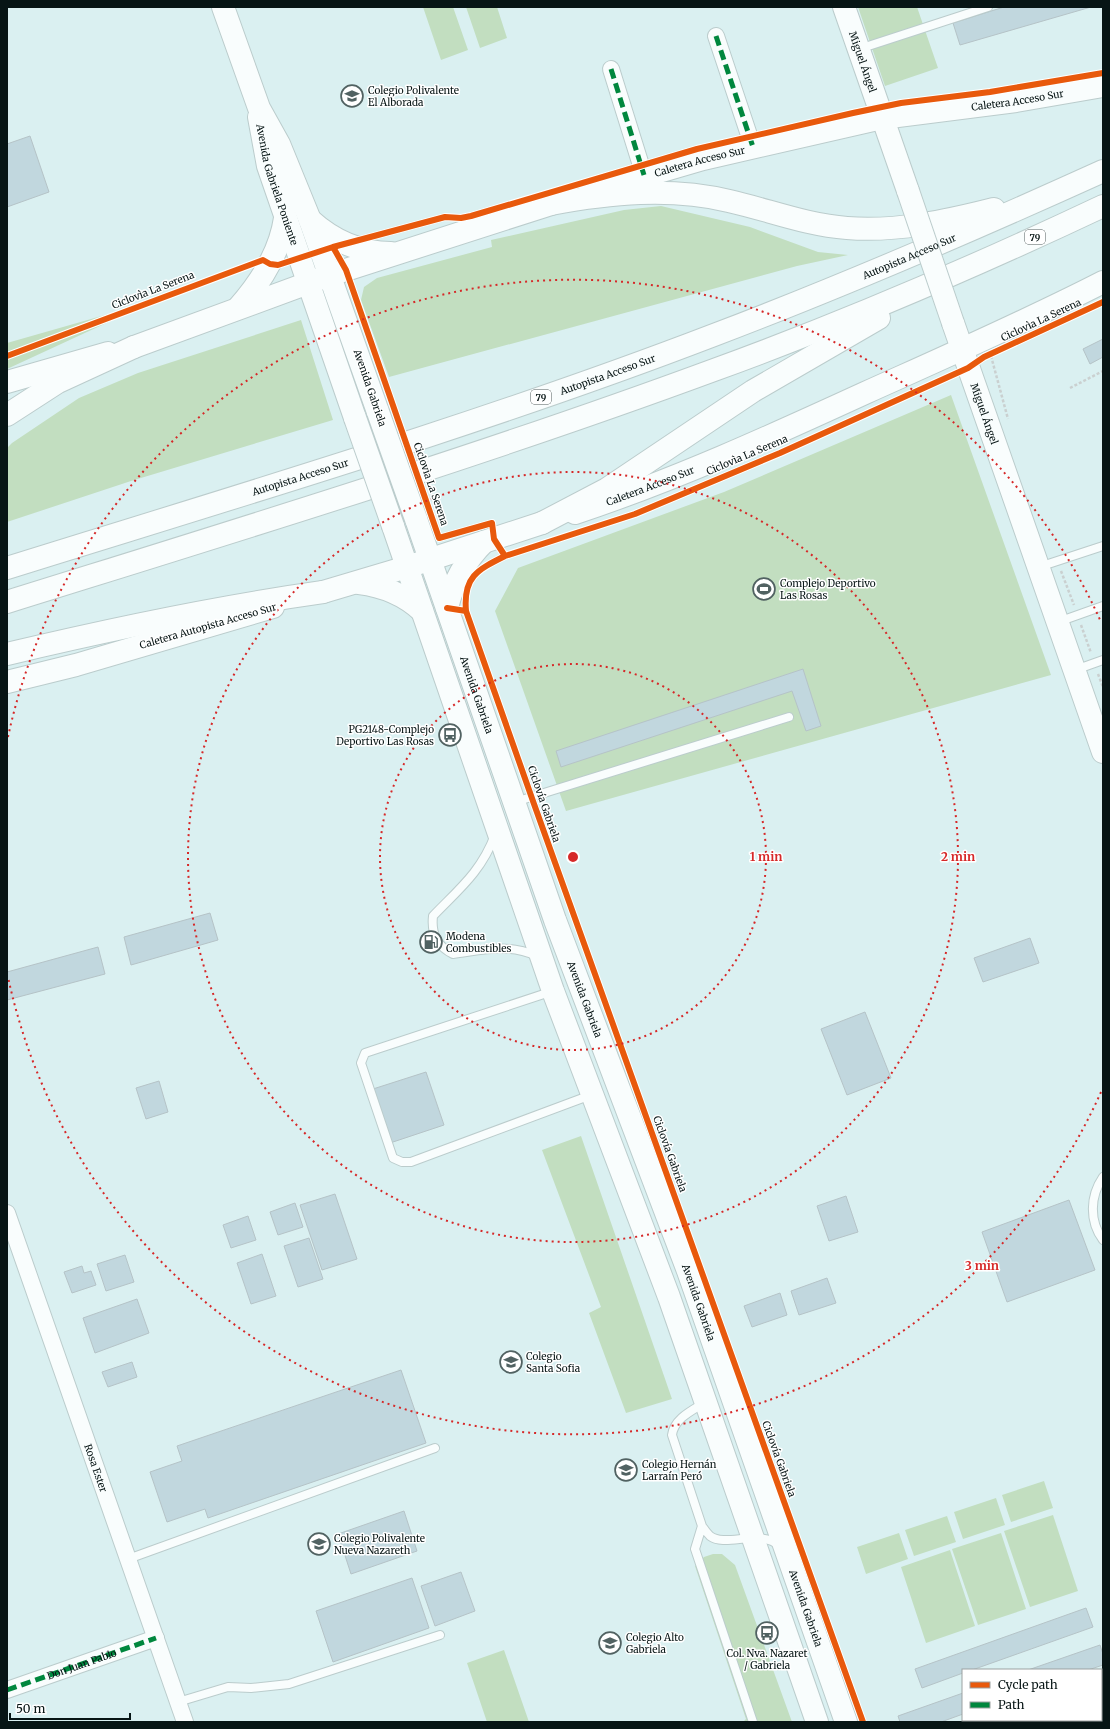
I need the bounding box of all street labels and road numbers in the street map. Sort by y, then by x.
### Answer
street label: Miguel Ángel [846,29,880,94]
street label: Caletera Acceso Sur [970,86,1065,113]
street label: Avenida Gabriela Poniente [254,122,301,247]
street label: Caletera Acceso Sur [653,143,747,179]
street label: Autopista Acceso Sur [859,230,958,282]
road number: 79 [1025,230,1045,244]
street label: Ciclovìa La Serena [110,268,197,312]
street label: Ciclovìa La Serena [999,295,1084,344]
street label: Avenida Gabriela [350,347,389,429]
street label: Autopista Acceso Sur [557,351,657,398]
street label: Miguel Ángel [968,381,1001,446]
road number: 79 [531,390,551,404]
street label: Ciclovìa La Serena [704,432,790,478]
street label: Ciclovìa La Serena [411,441,452,528]
street label: Autopista Acceso Sur [249,455,351,498]
street label: Caletera Acceso Sur [604,463,697,508]
street label: Caletera Autopista Acceso Sur [138,600,278,652]
street label: Avenida Gabriela [457,653,497,736]
street label: Ciclovía Gabriela [525,764,563,845]
street label: Avenida Gabriela [564,958,606,1040]
street label: Ciclovía Gabriela [650,1114,690,1194]
street label: Avenida Gabriela [679,1261,719,1343]
street label: Ciclovía Gabriela [759,1419,799,1499]
street label: Rosa Ester [82,1442,111,1494]
street label: Avenida Gabriela [786,1567,826,1649]
street label: Don Juan Pablo [45,1646,118,1682]

